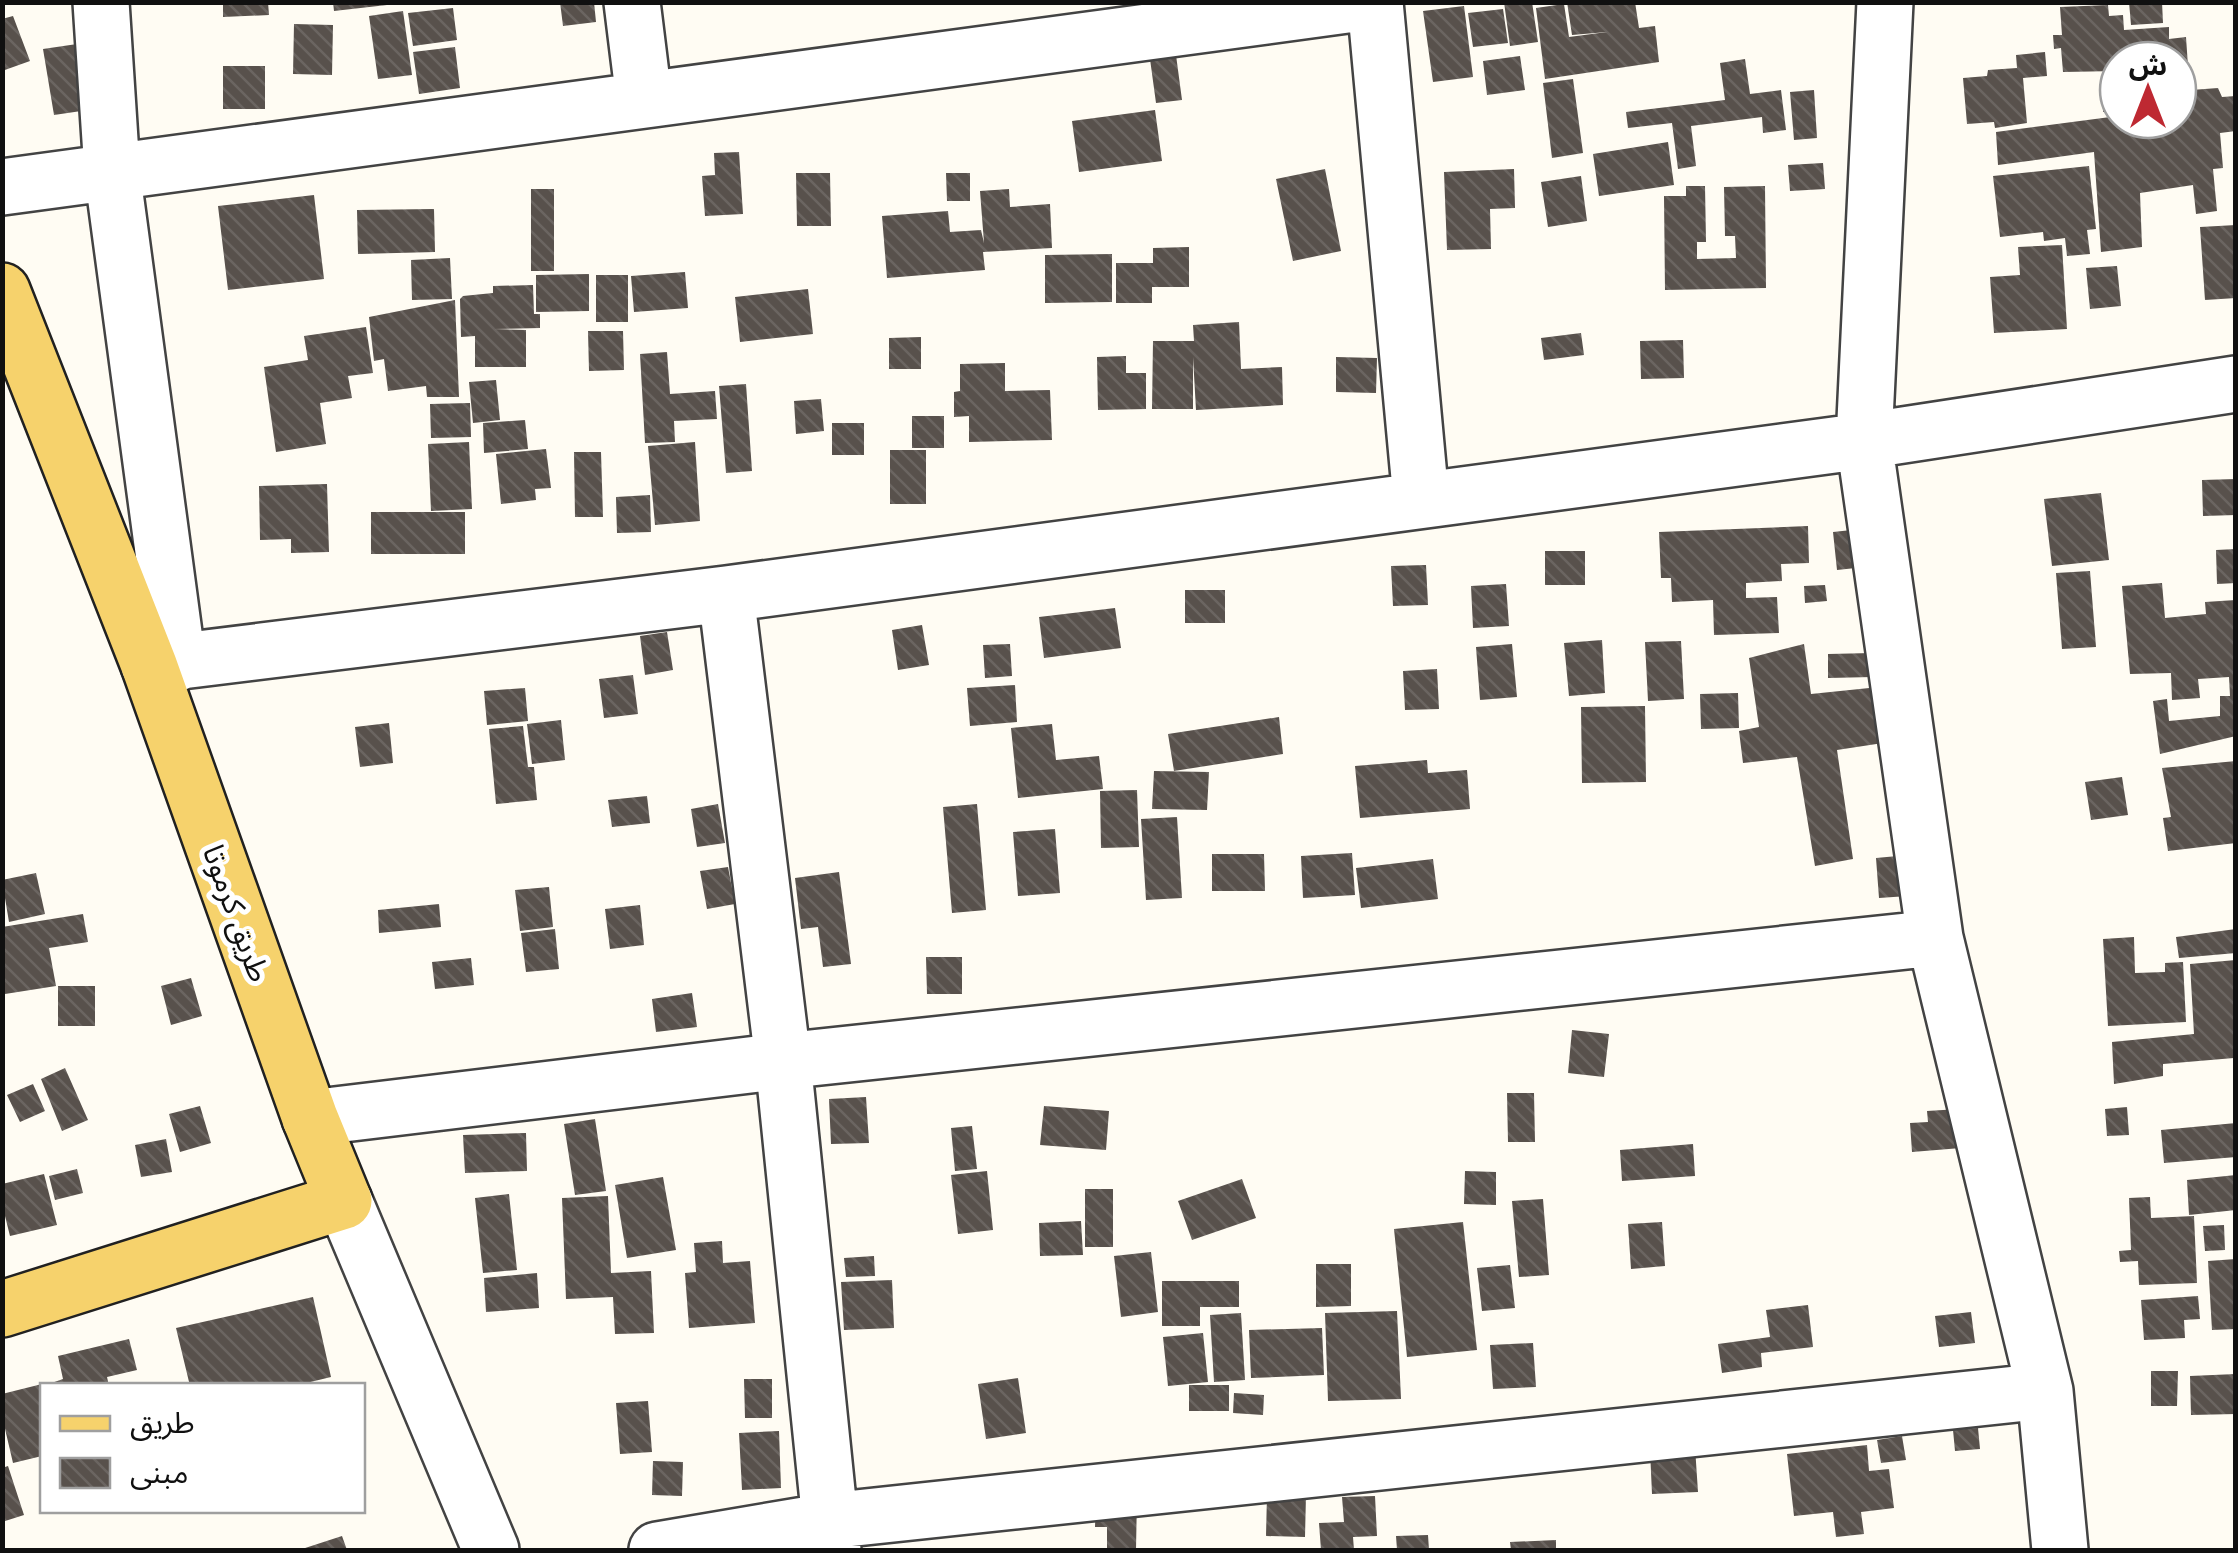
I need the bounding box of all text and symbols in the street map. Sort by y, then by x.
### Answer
north arrow [2098,40,2198,140]
text: ش [2129,47,2167,83]
street label: طريق كرموتا [195,839,279,987]
legend [40,1383,365,1513]
text: طريق [130,1403,195,1441]
text: مبنى [130,1453,188,1491]

